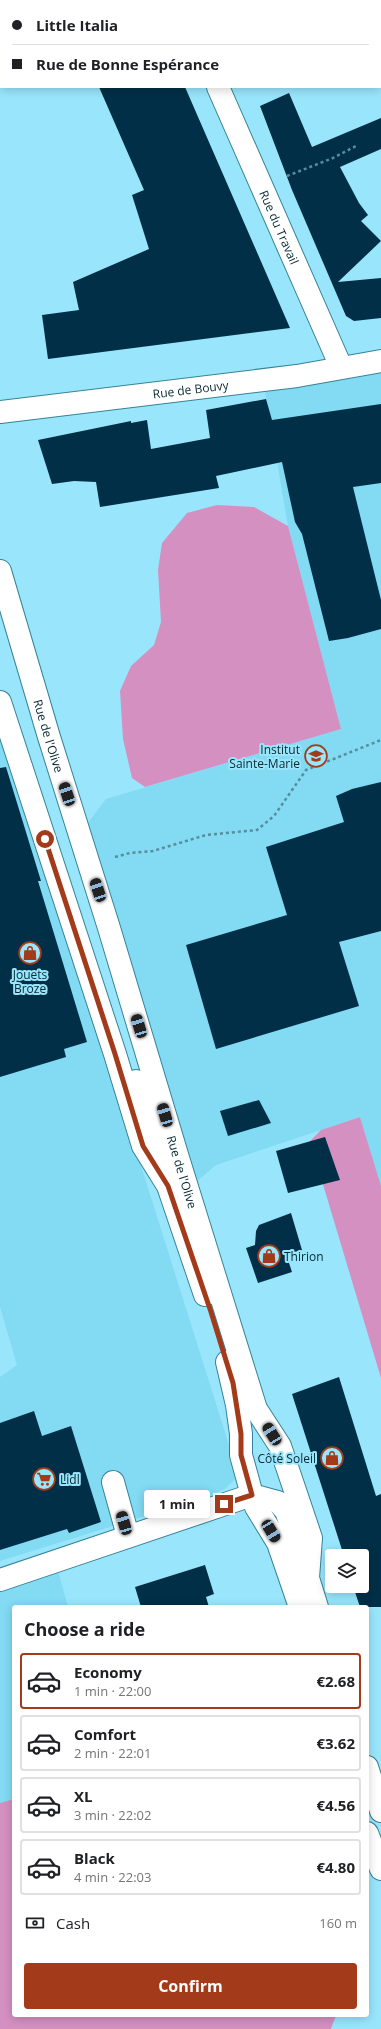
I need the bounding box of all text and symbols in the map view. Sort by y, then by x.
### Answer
text: Little Italia [36,15,118,35]
text: Rue de Bonne Espérance [36,54,219,74]
street label: Rue du Travail [256,187,303,267]
street label: Rue de Bouvy [152,376,230,402]
street label: Rue de l'Olive [30,697,68,775]
place label: Institut Sainte-Marie [229,741,300,772]
school or university icon: Institut Sainte-Marie [303,743,329,769]
car [58,781,76,807]
route start [36,830,54,848]
car [89,877,107,903]
shop icon: Jouets Broze [17,940,43,966]
place label: Jouets Broze [12,966,48,997]
car [130,1013,148,1039]
car [156,1102,174,1128]
street label: Rue de l'Olive [163,1133,202,1211]
shop icon: Thirion [256,1243,282,1269]
place label: Thirion [284,1248,324,1265]
car [261,1421,283,1447]
shop icon: Côté Soleil [319,1445,345,1471]
place label: Côté Soleil [257,1450,316,1467]
supermarket icon: Lidl [31,1466,57,1492]
place label: Lidl [60,1471,80,1488]
callout: 1 min [144,1490,210,1518]
text: 1 min [159,1495,195,1513]
route end [215,1495,233,1513]
car [115,1510,133,1536]
car [260,1518,282,1544]
map controls [325,1549,369,1593]
button: layers [325,1549,369,1593]
text: Choose a ride [24,1617,145,1641]
text: Economy [74,1662,142,1682]
icon: car [26,1663,62,1699]
text: €2.68 [316,1671,355,1691]
text: 1 min · 22:00 [74,1682,151,1700]
text: Comfort [74,1724,136,1744]
icon: car [26,1725,62,1761]
text: €3.62 [316,1733,355,1753]
text: 2 min · 22:01 [74,1744,151,1762]
text: XL [74,1786,92,1806]
icon: car [26,1787,62,1823]
text: €4.56 [316,1795,355,1815]
text: 3 min · 22:02 [74,1806,151,1824]
text: Black [74,1848,115,1868]
icon: car [26,1849,62,1885]
text: €4.80 [316,1857,355,1877]
text: 4 min · 22:03 [74,1868,151,1886]
icon: cash [24,1912,46,1934]
text: Cash [56,1913,90,1933]
text: 160 m [319,1914,357,1932]
button: Confirm [24,1963,357,2009]

